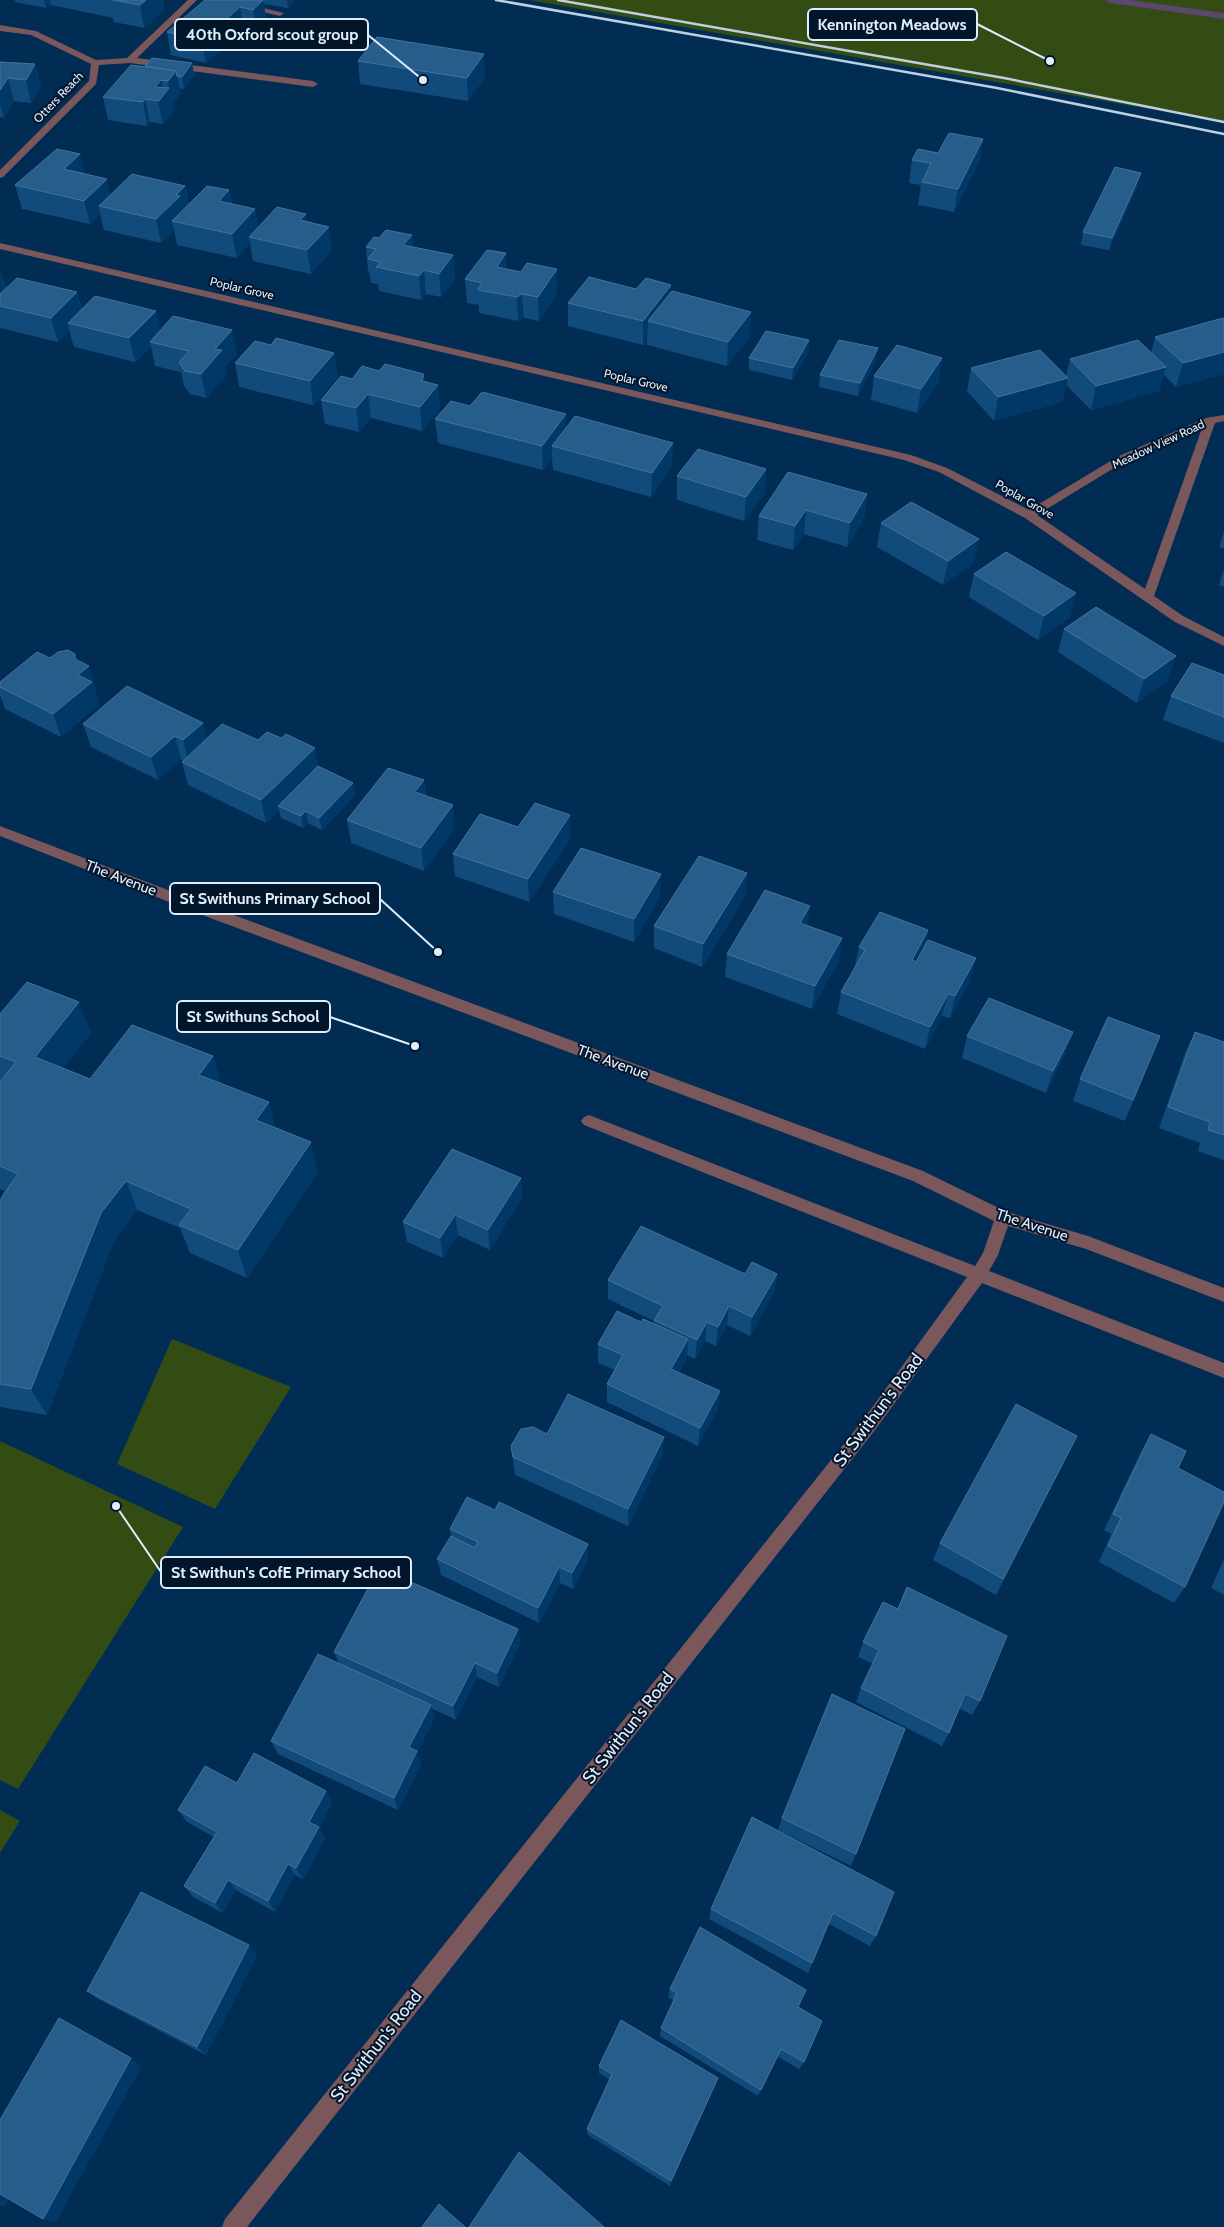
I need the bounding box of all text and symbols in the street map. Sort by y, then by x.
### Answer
callout: Kennington Meadows [808,9,977,40]
text: Kennington Meadows [818,15,967,34]
callout: 40th Oxford scout group [175,19,368,50]
text: 40th Oxford scout group [186,25,358,44]
street label: Otters Reach [30,68,86,126]
street label: Poplar Grove [209,273,275,303]
street label: Poplar Grove [603,365,669,395]
street label: Meadow View Road [1109,416,1207,472]
street label: Poplar Grove [993,476,1057,522]
street label: The Avenue [83,856,159,900]
callout: St Swithuns Primary School [170,883,380,914]
text: St Swithuns Primary School [180,889,370,908]
callout: St Swithuns School [177,1001,330,1032]
text: St Swithuns School [187,1007,319,1026]
street label: The Avenue [575,1041,651,1083]
street label: The Avenue [994,1205,1071,1245]
street label: St Swithun's Road [828,1349,928,1471]
callout: St Swithun's CofE Primary School [161,1557,411,1588]
text: St Swithun's CofE Primary School [171,1563,401,1582]
street label: St Swithun's Road [577,1668,679,1788]
street label: St Swithun's Road [325,1986,427,2106]

